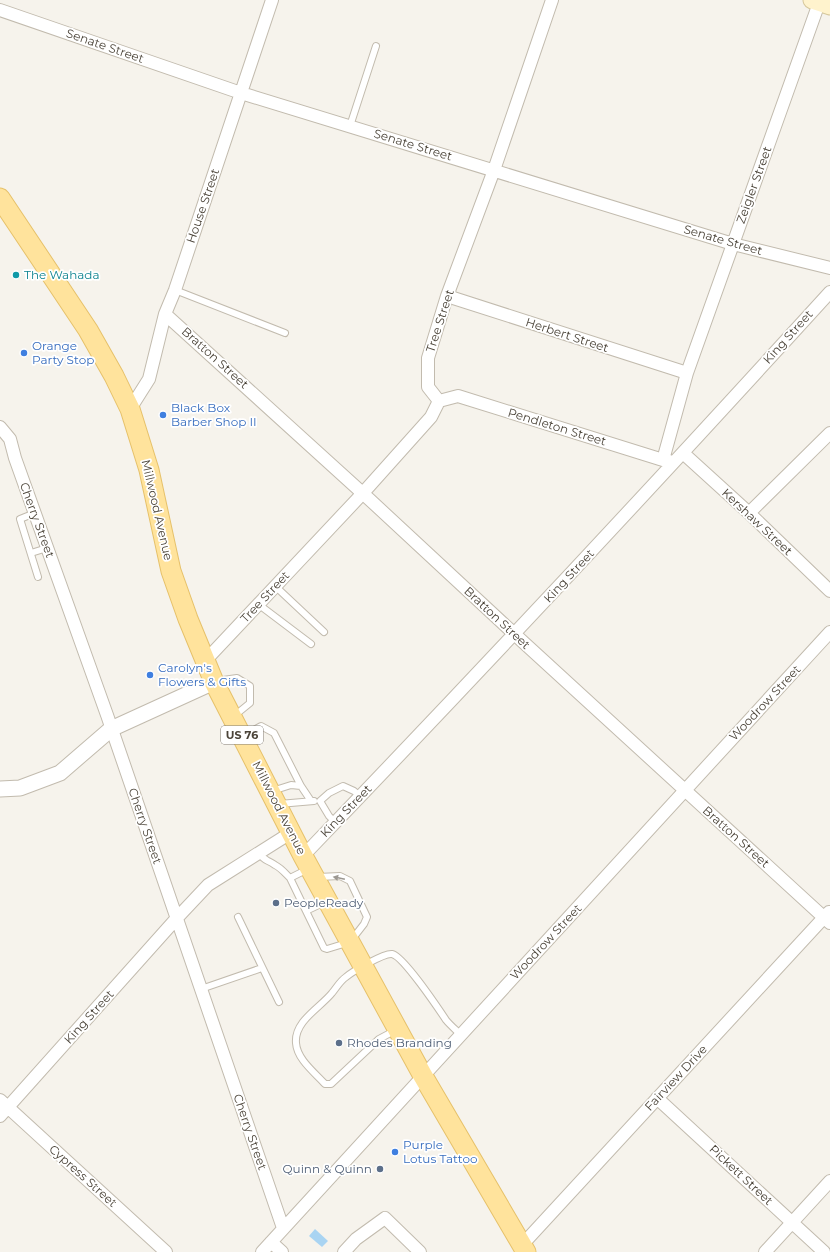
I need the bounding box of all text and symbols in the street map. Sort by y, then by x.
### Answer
street label: Senate Street [64,25,146,66]
street label: Senate Street [372,125,454,164]
street label: Zeigler Street [733,144,774,225]
street label: House Street [183,166,222,245]
street label: Senate Street [682,221,764,258]
place label: The Wahada [24,267,100,282]
marker: The Wahada [11,270,21,280]
street label: Tree Street [422,287,457,354]
street label: King Street [759,306,816,367]
street label: Herbert Street [524,314,611,355]
street label: Bratton Street [179,324,252,392]
place label: Orange Party Stop [32,338,94,367]
marker: Orange Party Stop [19,348,29,358]
place label: Black Box Barber Shop II [171,400,257,429]
street label: Pendleton Street [506,404,608,449]
marker: Black Box Barber Shop II [158,410,168,420]
street label: Millwood Avenue [139,458,176,562]
street label: Cherry Street [17,480,58,560]
street label: Kershaw Street [719,485,796,558]
street label: King Street [540,546,597,605]
street label: Tree Street [237,568,292,626]
street label: Bratton Street [461,583,534,652]
place label: Carolyn's Flowers & Gifts [158,660,246,689]
street label: Woodrow Street [726,662,804,744]
marker: Carolyn's Flowers & Gifts [145,670,155,680]
road number: US 76 [221,726,263,744]
street label: Millwood Avenue [249,758,310,857]
street label: King Street [317,781,375,840]
street label: Cherry Street [125,786,166,866]
street label: Bratton Street [700,803,773,871]
one-way arrow [333,874,345,880]
place label: PeopleReady [284,895,364,910]
marker: PeopleReady [271,898,281,908]
street label: Woodrow Street [507,901,585,983]
street label: King Street [60,986,117,1047]
place label: Rhodes Branding [347,1035,452,1050]
marker: Rhodes Branding [334,1038,344,1048]
street label: Fairview Drive [641,1042,710,1114]
street label: Cherry Street [230,1092,271,1172]
place label: Purple Lotus Tattoo [403,1137,477,1166]
street label: Cypress Street [46,1141,120,1210]
street label: Pickett Street [706,1141,776,1208]
marker: Purple Lotus Tattoo [390,1147,400,1157]
place label: Quinn & Quinn [283,1161,372,1176]
marker: Quinn & Quinn [375,1164,385,1174]

